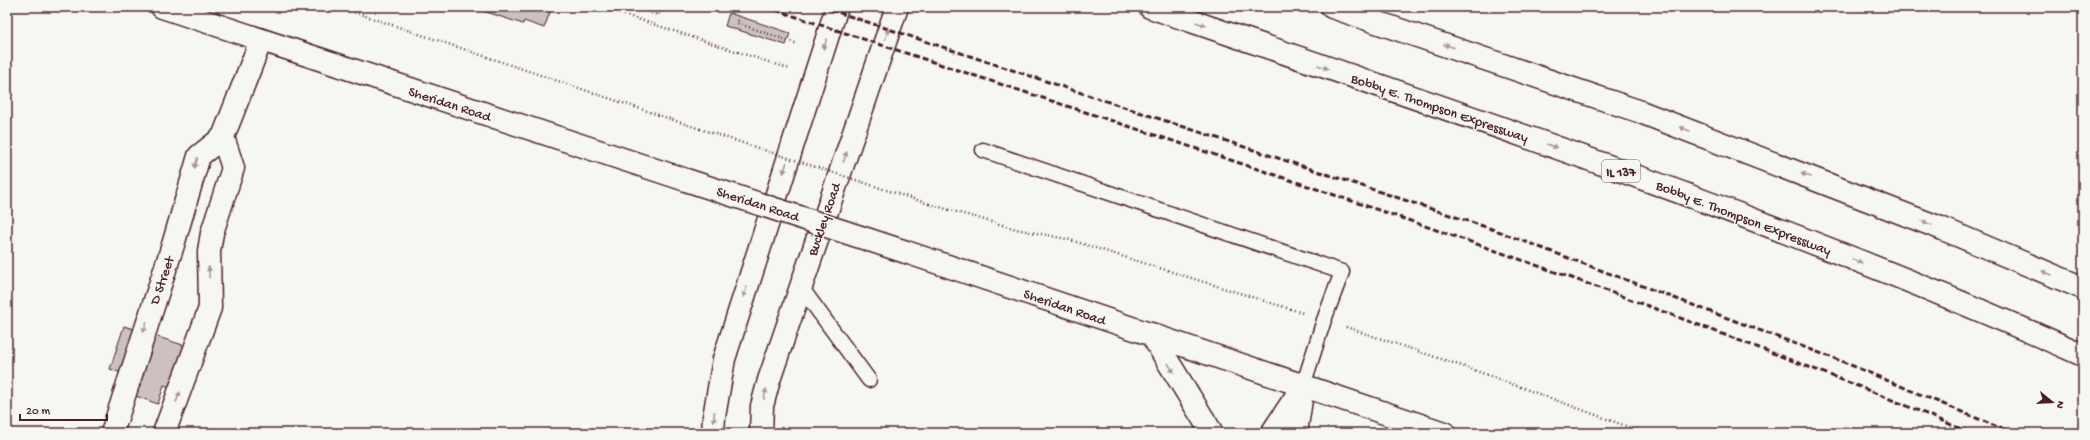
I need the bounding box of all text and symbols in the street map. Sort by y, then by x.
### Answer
one-way arrow [1195,22,1207,28]
one-way arrow [885,28,891,40]
one-way arrow [822,38,828,50]
one-way arrow [1442,43,1454,49]
one-way arrow [1318,64,1330,70]
street label: Bobby E. Thompson Expressway [1347,71,1530,148]
street label: Sheridan Road [406,84,494,127]
one-way arrow [1678,125,1690,131]
one-way arrow [1547,143,1559,149]
one-way arrow [842,150,848,162]
one-way arrow [193,157,199,170]
road number: IL 137 [1602,160,1640,182]
one-way arrow [782,162,788,174]
one-way arrow [1800,172,1812,178]
street label: Bobby E. Thompson Expressway [1652,178,1833,261]
street label: Buckley Road [805,180,846,259]
street label: Sheridan Road [714,184,802,227]
one-way arrow [1922,220,1933,226]
street label: D Street [147,253,180,308]
one-way arrow [1852,258,1864,264]
one-way arrow [205,266,212,278]
one-way arrow [2042,270,2053,276]
one-way arrow [742,286,748,298]
street label: Sheridan Road [1021,286,1109,331]
one-way arrow [142,322,148,334]
one-way arrow [1168,362,1175,373]
north arrow [2032,382,2072,422]
one-way arrow [763,388,769,401]
one-way arrow [176,390,182,402]
scale bar [20,396,107,422]
text: N [2053,399,2066,410]
text: 20 m [26,405,51,419]
one-way arrow [711,411,717,423]

